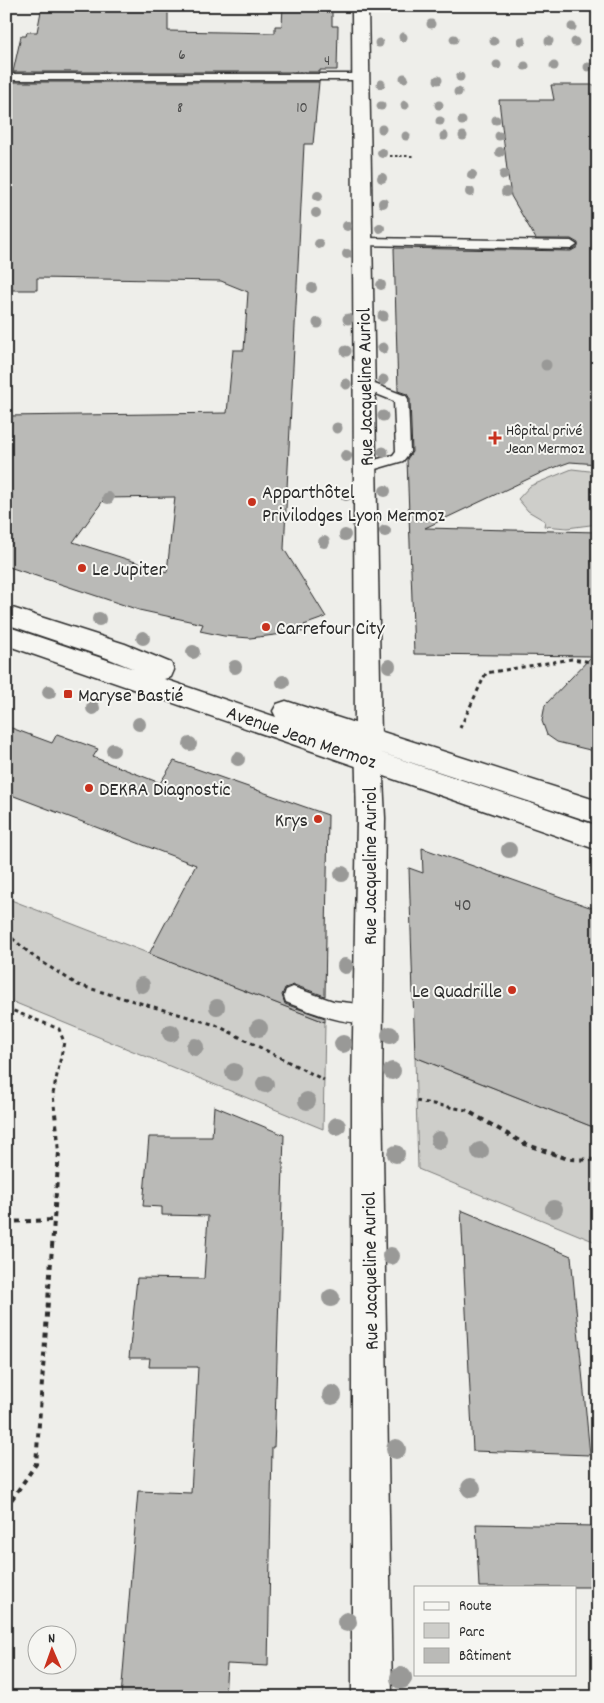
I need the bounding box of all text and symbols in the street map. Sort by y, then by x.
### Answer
house number: 6 [178,45,186,67]
house number: 4 [324,51,330,73]
house number: 8 [177,98,183,120]
house number: 10 [296,98,308,120]
street label: Rue Jacqueline Auriol [352,307,382,466]
place label: Hôpital privé Jean Mermoz [506,420,584,461]
marker: Hôpital privé Jean Mermoz [488,431,502,445]
place label: Apparthôtel Privilodges Lyon Mermoz [262,480,445,531]
marker: Apparthôtel Privilodges Lyon Mermoz [246,496,258,508]
place label: Le Jupiter [92,557,167,585]
marker: Le Jupiter [76,562,88,574]
place label: Carrefour City [276,616,385,644]
marker: Carrefour City [260,621,272,633]
place label: Maryse Bastié [78,683,183,711]
marker: Maryse Bastié [62,688,74,700]
street label: Avenue Jean Mermoz [222,700,380,778]
place label: DEKRA Diagnostic [99,777,231,805]
marker: DEKRA Diagnostic [83,782,95,794]
street label: Rue Jacqueline Auriol [358,787,386,945]
place label: Krys [275,808,308,836]
marker: Krys [312,813,324,825]
house number: 40 [454,894,472,919]
place label: Le Quadrille [412,979,502,1007]
marker: Le Quadrille [506,984,518,996]
street label: Rue Jacqueline Auriol [357,1191,387,1350]
legend [414,1586,576,1676]
text: Route [459,1596,492,1618]
text: Parc [459,1622,484,1644]
north arrow [28,1626,78,1676]
text: N [48,1629,56,1649]
text: Bâtiment [459,1646,512,1668]

